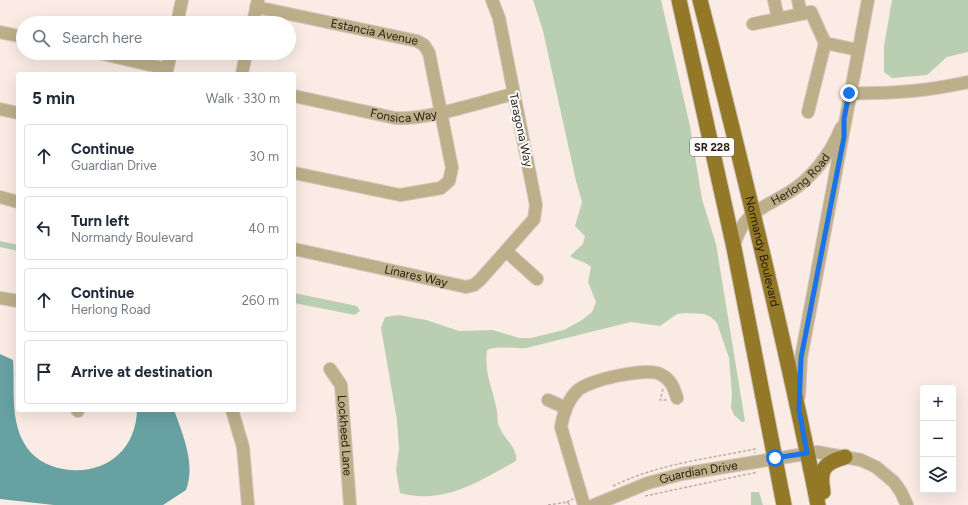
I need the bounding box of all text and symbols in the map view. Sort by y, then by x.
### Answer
search box [16,16,296,60]
street label: Estancia Avenue [329,16,420,48]
icon: search [30,27,52,49]
text: Search here [62,29,142,47]
route end [840,84,858,102]
text: 5 min [32,88,75,108]
text: Walk · 330 m [206,91,280,106]
street label: Taragona Way [506,92,536,169]
street label: Fonsica Way [369,106,439,125]
road number: SR 228 [690,138,734,156]
text: Continue [71,140,134,158]
icon: ahead [33,145,55,167]
text: 30 m [249,149,279,164]
street label: Herlong Road [768,151,833,208]
text: Guardian Drive [71,158,157,173]
street label: Normandy Boulevard [742,195,782,308]
text: Turn left [71,212,129,230]
icon: left [33,217,55,239]
text: 40 m [248,221,279,236]
text: Normandy Boulevard [71,230,193,245]
street label: Linares Way [383,262,450,290]
text: Continue [71,284,134,302]
icon: ahead [33,289,55,311]
text: 260 m [242,293,279,308]
text: Herlong Road [71,302,151,317]
icon: arrive [33,361,55,383]
text: Arrive at destination [71,363,212,381]
map controls [920,385,956,493]
button: + [920,385,956,421]
street label: Lockheed Lane [335,395,355,477]
button: − [920,421,956,457]
route start [766,449,784,467]
button: layers [920,457,956,493]
street label: Guardian Drive [658,458,739,487]

